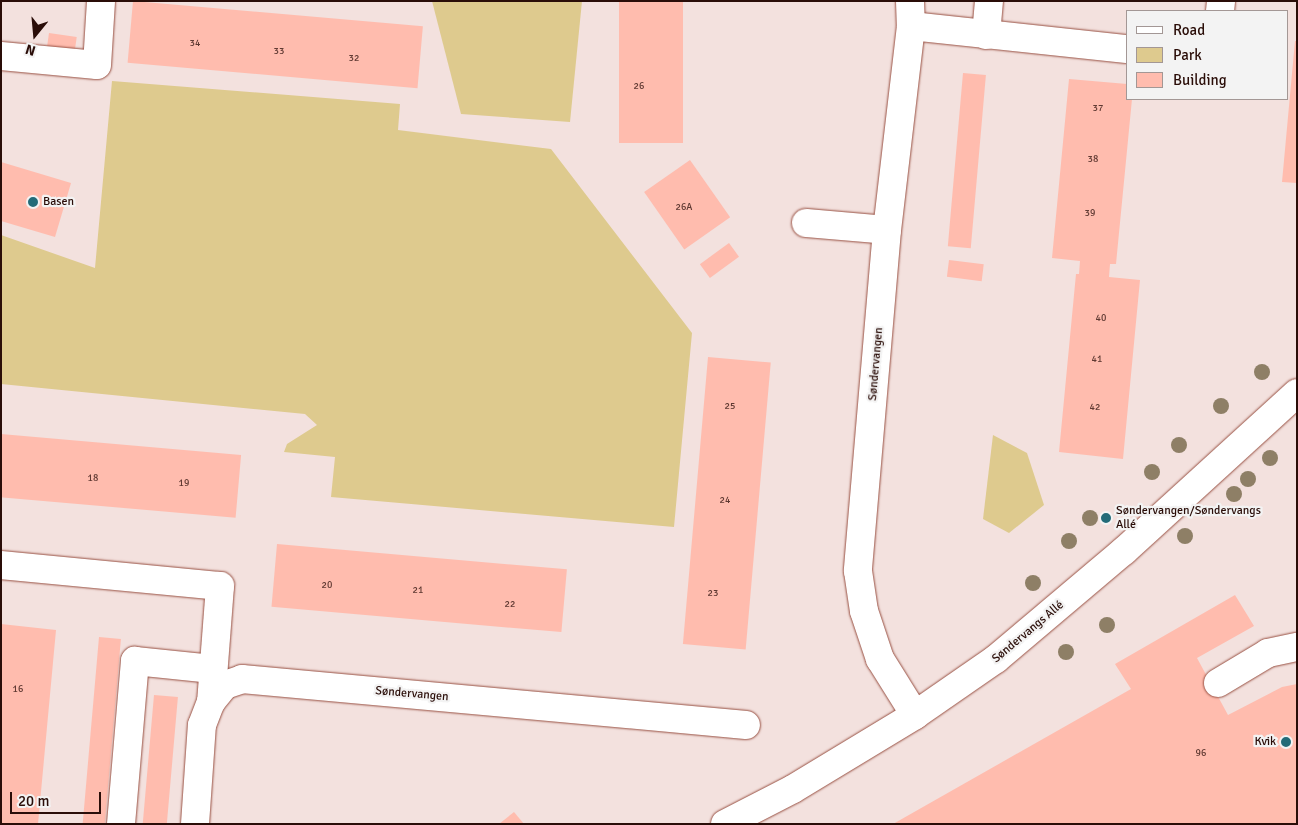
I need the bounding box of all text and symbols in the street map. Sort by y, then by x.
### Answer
north arrow [10,10,60,60]
legend [1126,10,1288,100]
text: Road [1173,21,1205,39]
house number: 34 [190,38,200,50]
text: N [23,40,38,59]
house number: 33 [274,46,284,58]
text: Park [1173,46,1202,64]
house number: 32 [349,53,359,65]
text: Building [1173,71,1227,89]
house number: 26 [634,81,644,93]
house number: 37 [1093,103,1103,115]
house number: 38 [1088,154,1098,166]
place label: Basen [43,195,74,209]
marker: Basen [27,196,39,208]
house number: 26A [676,202,692,214]
house number: 39 [1085,208,1095,220]
house number: 40 [1096,313,1106,325]
street label: Søndervangen [866,327,886,401]
house number: 41 [1092,354,1102,366]
house number: 25 [725,401,735,413]
house number: 42 [1090,402,1100,414]
house number: 18 [88,473,98,485]
house number: 19 [179,478,189,490]
house number: 24 [720,495,730,507]
place label: Søndervangen/Søndervangs Allé [1116,504,1261,532]
marker: Søndervangen/Søndervangs Allé [1100,512,1112,524]
house number: 20 [322,580,332,592]
house number: 21 [413,585,423,597]
house number: 23 [708,588,718,600]
street label: Søndervangs Allé [989,598,1067,666]
house number: 22 [505,599,515,611]
house number: 16 [13,684,23,696]
street label: Søndervangen [375,684,449,704]
place label: Kvik [1255,735,1276,749]
marker: Kvik [1280,736,1292,748]
house number: 96 [1196,748,1206,760]
scale bar [12,782,104,814]
text: 20 m [18,792,49,810]

